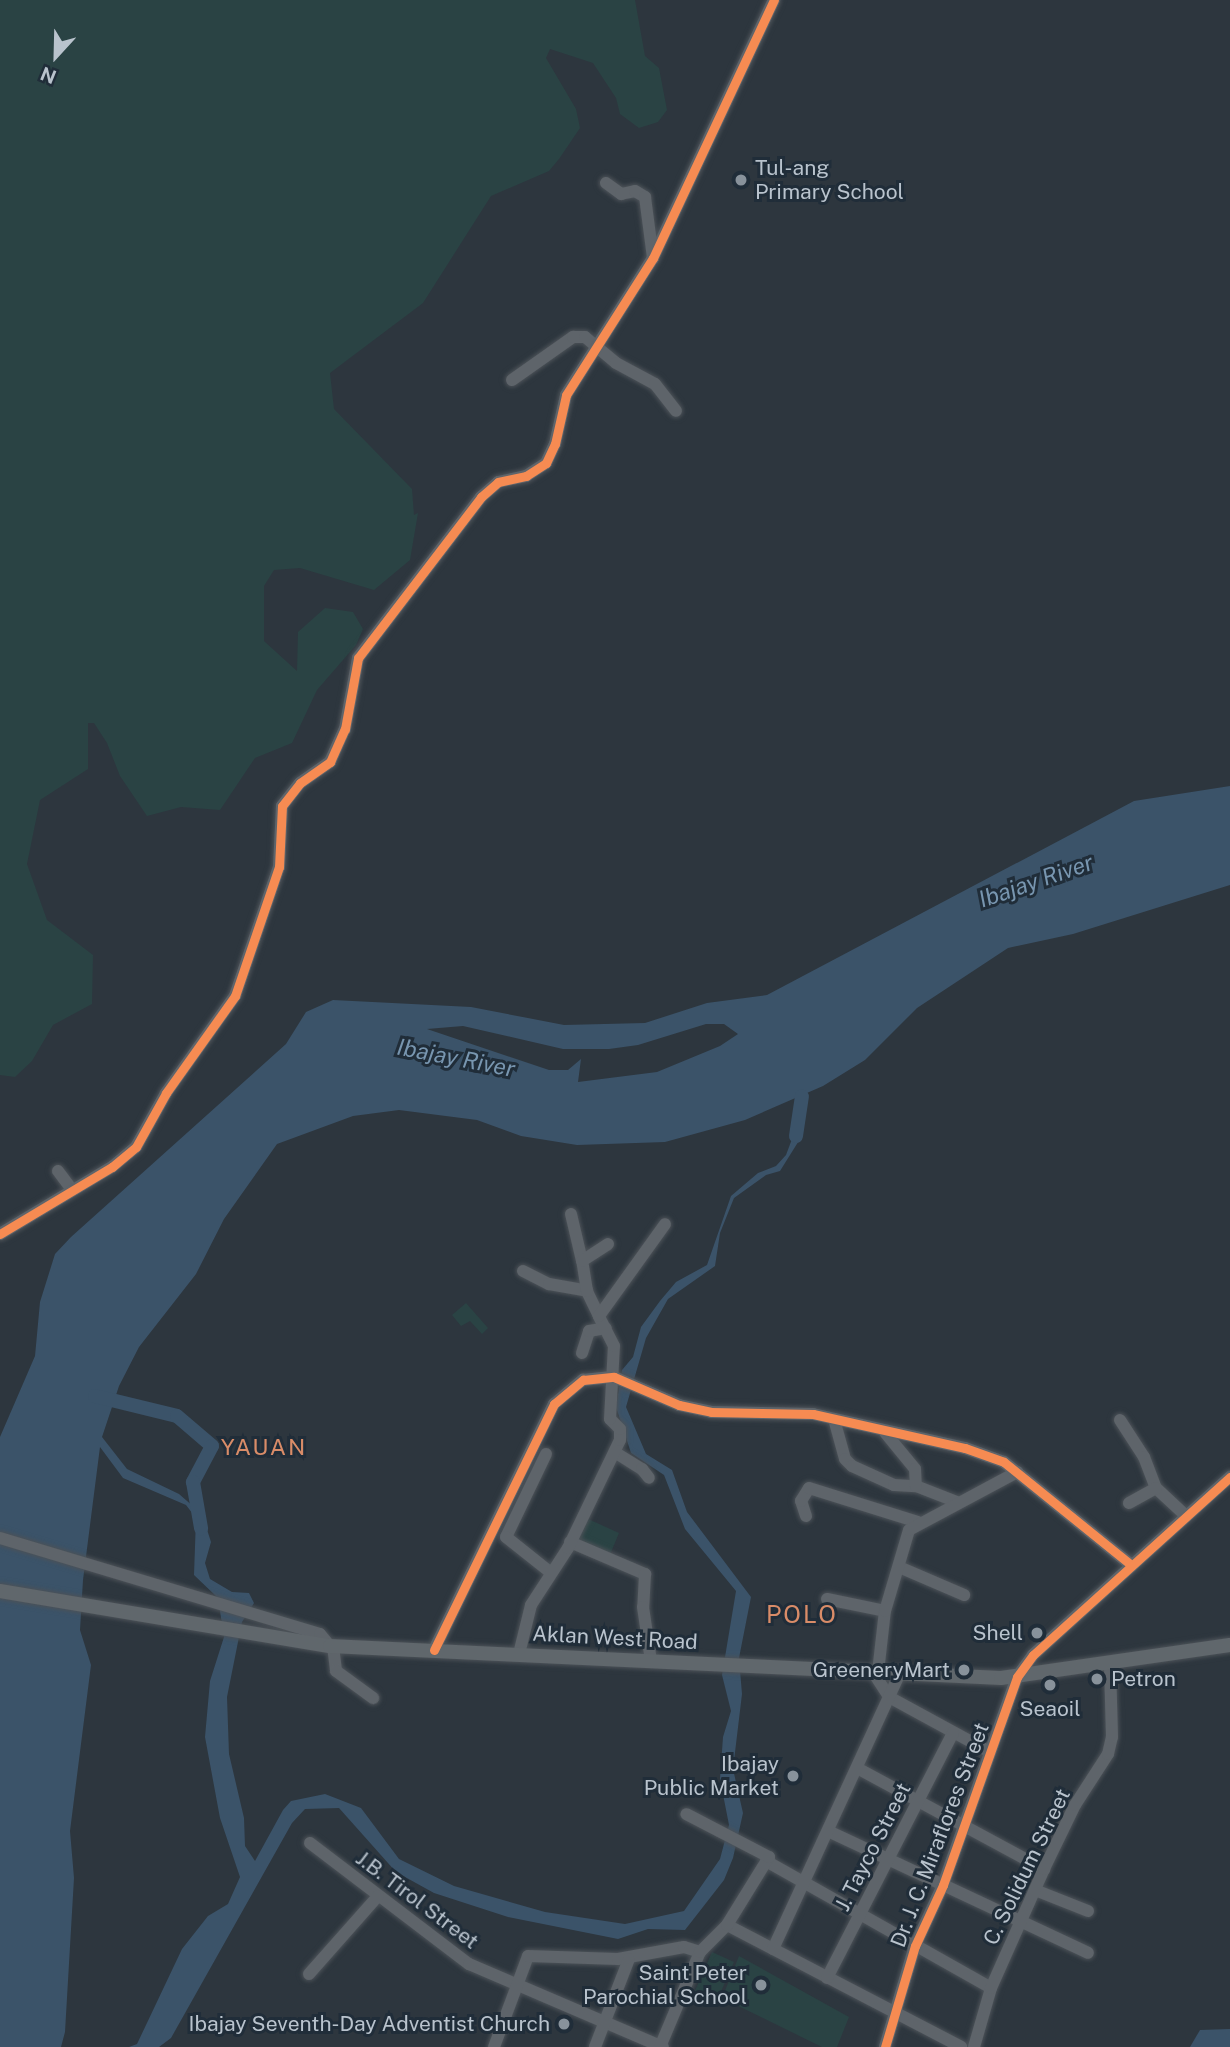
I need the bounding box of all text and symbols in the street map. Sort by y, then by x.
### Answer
north arrow [21,21,91,91]
text: N [37,62,59,88]
place label: Tul-ang Primary School [755,155,904,205]
marker: Tul-ang Primary School [733,172,749,188]
water label: Ibajay River [975,848,1097,914]
water label: Ibajay River [395,1033,517,1083]
district label: YAUAN [221,1433,307,1461]
district label: POLO [767,1601,837,1629]
place label: Shell [973,1620,1023,1646]
street label: Aklan West Road [531,1621,699,1655]
marker: Shell [1029,1625,1045,1641]
place label: GreeneryMart [813,1657,950,1683]
marker: GreeneryMart [956,1662,972,1678]
place label: Petron [1111,1666,1176,1692]
marker: Petron [1089,1671,1105,1687]
marker: Seaoil [1042,1677,1058,1693]
place label: Seaoil [1019,1696,1081,1722]
street label: Dr. J. C. Miraflores Street [885,1719,995,1951]
place label: Ibajay Public Market [644,1751,779,1801]
marker: Ibajay Public Market [785,1768,801,1784]
street label: J. Tayco Street [830,1779,916,1915]
street label: C. Solidum Street [978,1785,1076,1949]
street label: J.B. Tirol Street [351,1846,483,1954]
place label: Saint Peter Parochial School [583,1960,747,2010]
marker: Saint Peter Parochial School [753,1977,769,1993]
place label: Ibajay Seventh-Day Adventist Church [188,2011,550,2037]
marker: Ibajay Seventh-Day Adventist Church [556,2016,572,2032]

